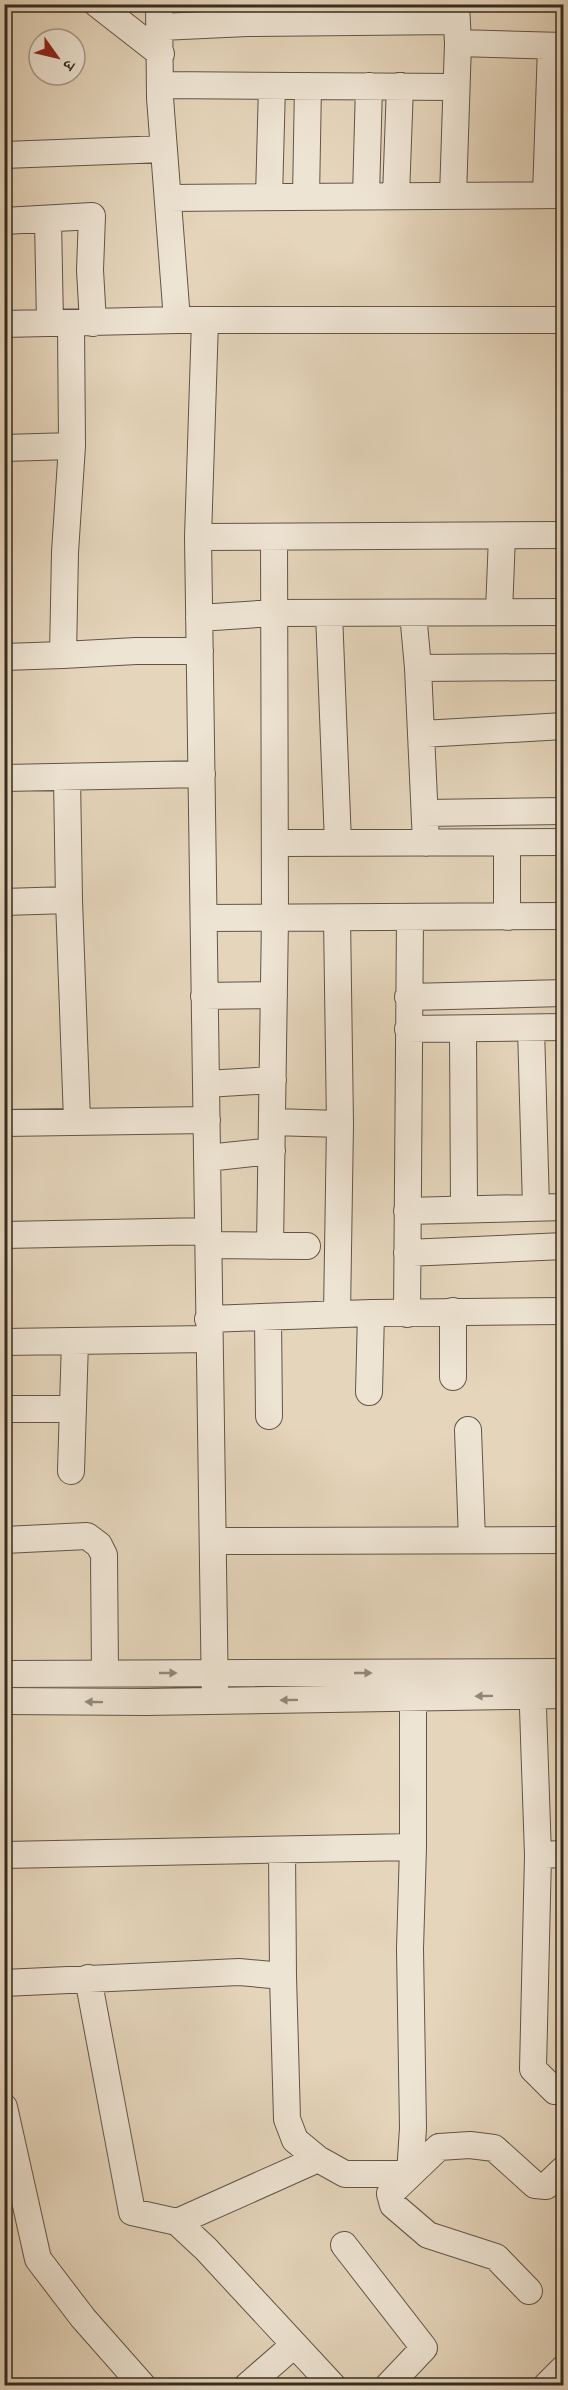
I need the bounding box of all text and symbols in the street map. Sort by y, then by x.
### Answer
north arrow [27,27,87,87]
text: उ [56,54,81,76]
one-way arrow [158,1668,177,1678]
one-way arrow [353,1668,372,1678]
one-way arrow [475,1691,494,1701]
one-way arrow [280,1695,299,1705]
one-way arrow [85,1697,104,1707]

